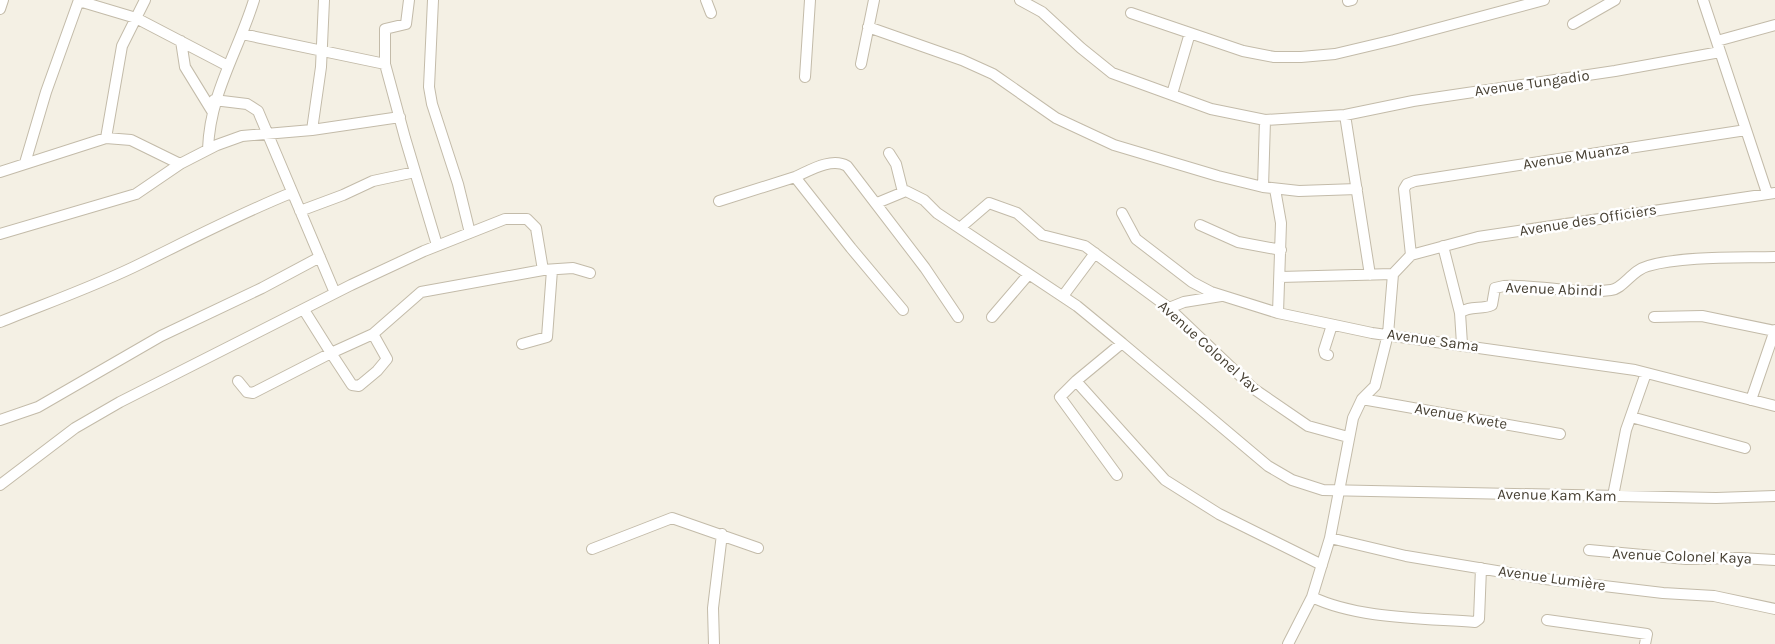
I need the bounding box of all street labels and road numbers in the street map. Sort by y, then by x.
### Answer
street label: Avenue Tungadio [1473,66,1591,100]
street label: Avenue Muanza [1522,139,1630,173]
street label: Avenue des Officiers [1518,200,1658,240]
street label: Avenue Abindi [1505,278,1603,300]
street label: Avenue Colonel Yav [1155,297,1264,398]
street label: Avenue Sama [1386,325,1480,355]
street label: Avenue Kwete [1413,399,1509,433]
street label: Avenue Kam Kam [1497,485,1617,505]
street label: Avenue Colonel Kaya [1612,545,1752,567]
street label: Avenue Lumière [1497,562,1607,594]

